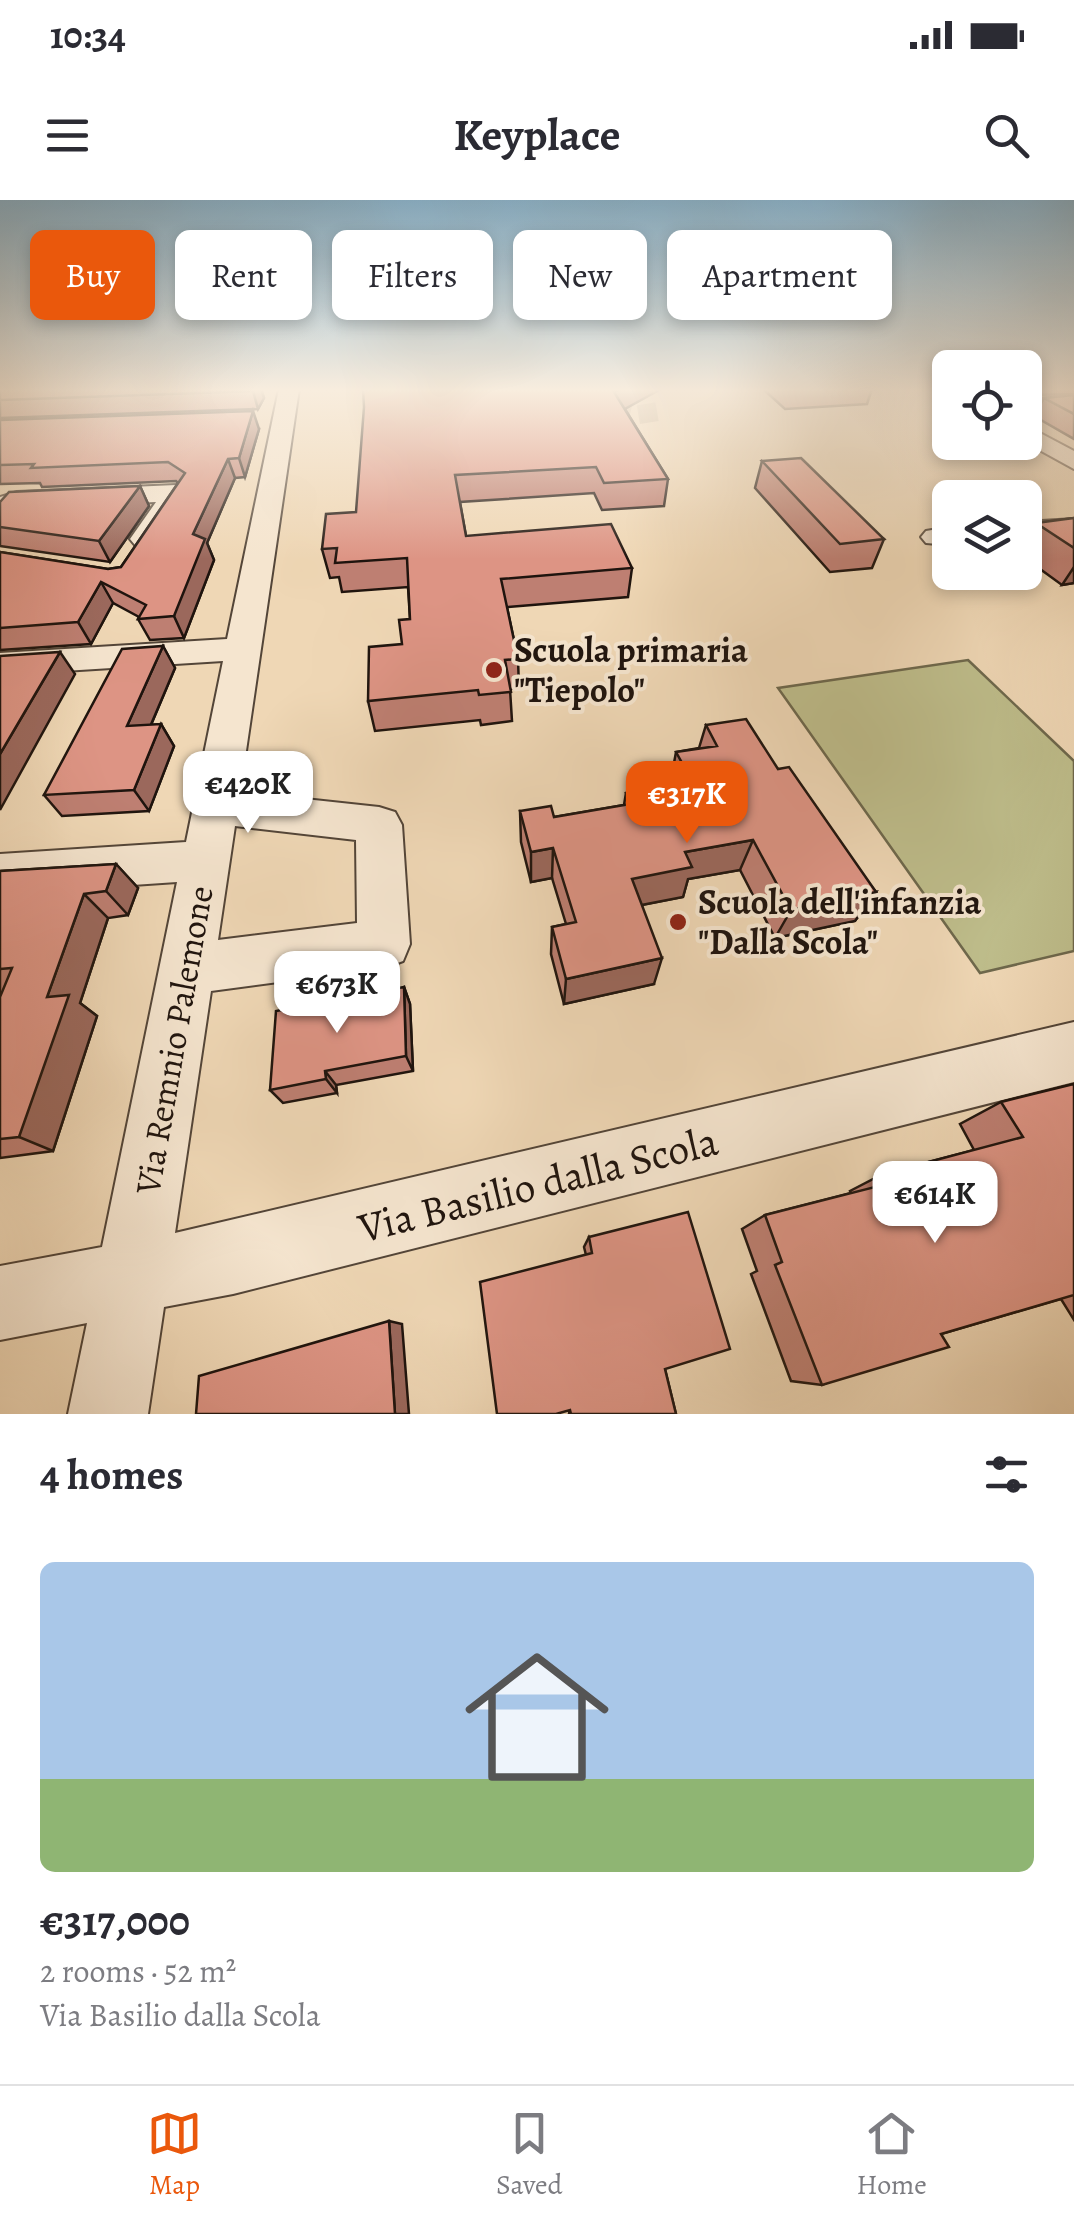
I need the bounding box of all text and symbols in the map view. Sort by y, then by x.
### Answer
text: 10:34 [50,9,126,61]
text: Keyplace [454,104,620,166]
icon: menu [40,108,95,163]
icon: search [979,108,1034,163]
chip: Buy [30,230,155,320]
chip: Rent [175,230,312,320]
chip: Filters [332,230,493,320]
chip: New [513,230,647,320]
chip: Apartment [667,230,892,320]
map controls [932,350,1042,590]
button: locate [932,350,1042,460]
button: layers [932,480,1042,590]
place label: Scuola primaria "Tiepolo" [514,626,748,714]
marker: Scuola primaria "Tiepolo" [483,659,505,681]
pin: €420K [178,751,318,836]
text: €420K [205,761,291,805]
pin: €317K [617,761,757,846]
text: €317K [648,771,726,815]
place label: Scuola dell'infanzia "Dalla Scola" [698,878,982,966]
street label: Via Remnio Palemone [123,882,225,1199]
marker: Scuola dell'infanzia "Dalla Scola" [667,911,689,933]
pin: €673K [267,951,407,1036]
text: €673K [296,961,378,1005]
street label: Via Basilio dalla Scola [351,1112,724,1256]
pin: €614K [865,1161,1005,1246]
text: €614K [895,1171,975,1215]
text: 4 homes [40,1446,183,1503]
icon: filters [979,1447,1034,1502]
icon: home [447,1627,627,1807]
text: €317,000 [40,1892,190,1949]
text: 2 rooms · 52 m² [40,1949,236,1993]
text: Via Basilio dalla Scola [40,1993,321,2037]
tab: Map [147,2106,202,2204]
tab: Saved [496,2106,563,2204]
tab: Home [857,2106,927,2204]

